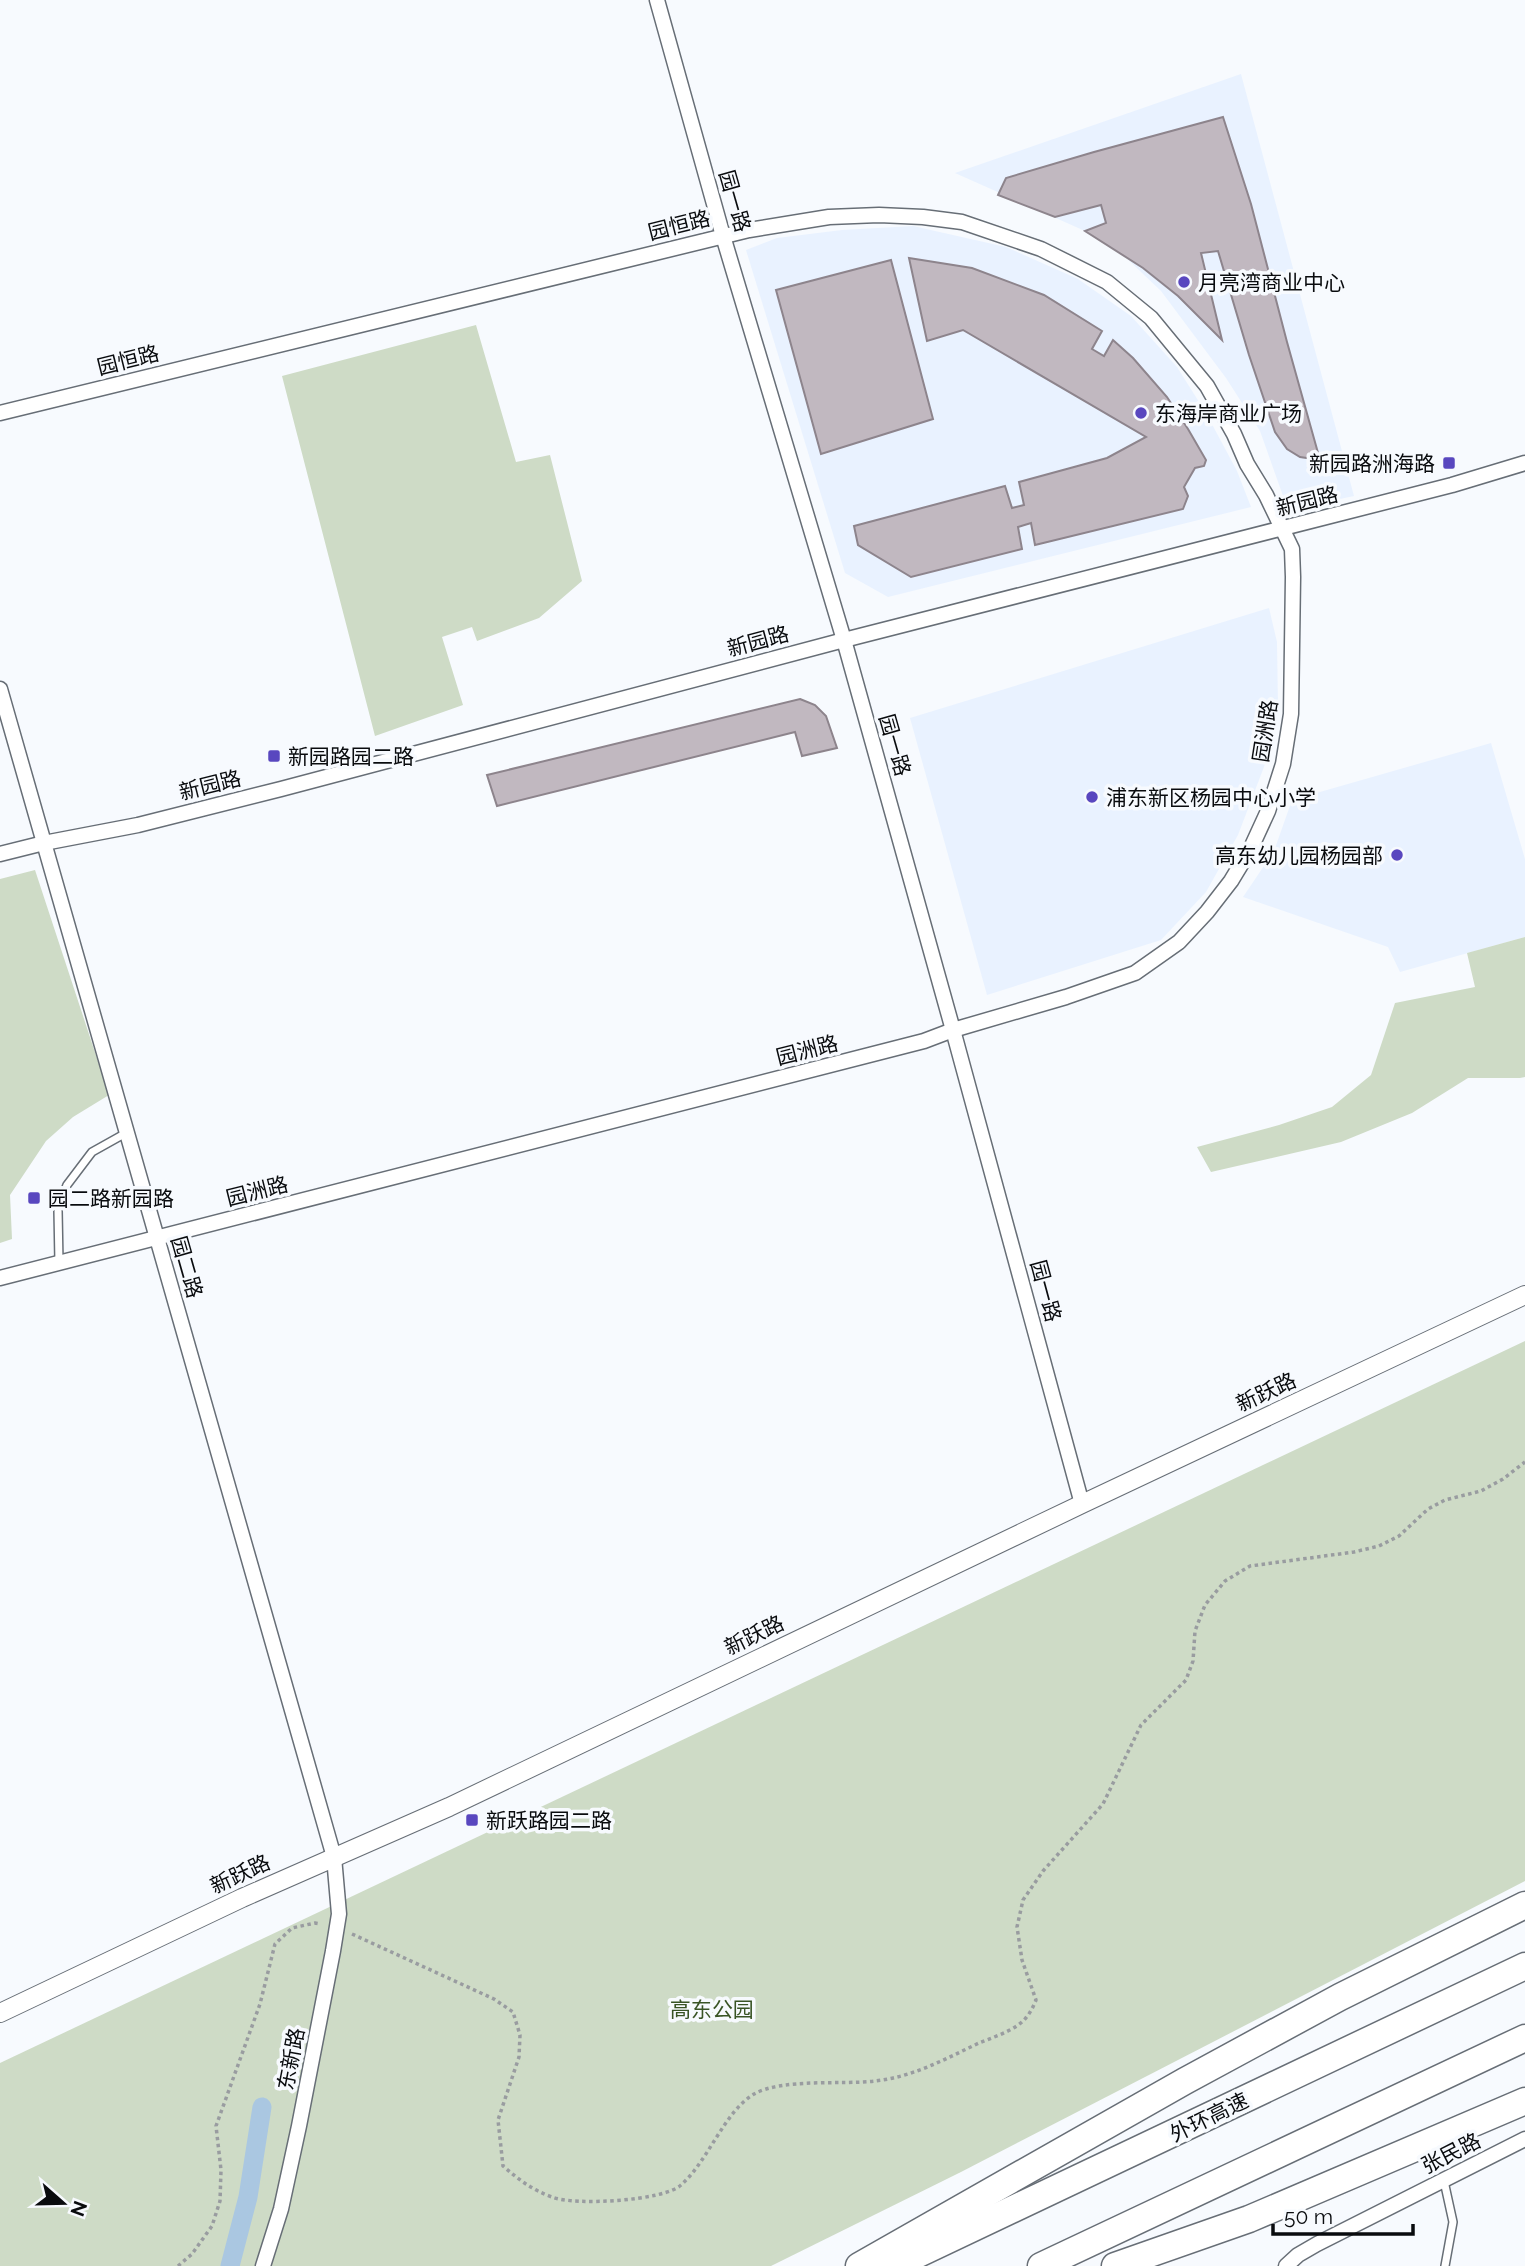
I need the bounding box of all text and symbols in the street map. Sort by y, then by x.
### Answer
street label: 园一路 [714,167,756,235]
street label: 园恒路 [645,205,713,245]
place label: 月亮湾商业中心 [1198,270,1345,295]
marker: 月亮湾商业中心 [1176,274,1192,290]
street label: 园恒路 [94,340,162,380]
place label: 东海岸商业广场 [1155,401,1302,426]
marker: 东海岸商业广场 [1133,405,1149,421]
place label: 新园路洲海路 [1309,451,1435,476]
marker: 新园路洲海路 [1441,455,1457,471]
street label: 新园路 [1273,481,1341,521]
street label: 新园路 [724,621,792,661]
street label: 园洲路 [1248,698,1282,764]
street label: 园一路 [874,711,916,779]
place label: 新园路园二路 [288,744,414,769]
marker: 新园路园二路 [266,748,282,764]
street label: 新园路 [176,765,244,805]
place label: 浦东新区杨园中心小学 [1106,785,1316,810]
marker: 浦东新区杨园中心小学 [1084,789,1100,805]
place label: 高东幼儿园杨园部 [1215,843,1383,868]
marker: 高东幼儿园杨园部 [1389,847,1405,863]
street label: 园洲路 [773,1030,841,1070]
street label: 园洲路 [223,1171,291,1211]
place label: 园二路新园路 [48,1186,174,1211]
marker: 园二路新园路 [26,1190,42,1206]
street label: 园二路 [166,1233,208,1301]
street label: 园一路 [1026,1257,1066,1325]
street label: 新跃路 [1232,1367,1300,1417]
street label: 新跃路 [720,1610,788,1660]
place label: 新跃路园二路 [486,1808,612,1833]
marker: 新跃路园二路 [464,1812,480,1828]
street label: 新跃路 [206,1849,274,1899]
park label: 高东公园 [670,1997,754,2022]
street label: 东新路 [273,2026,309,2092]
street label: 外环高速 [1166,2087,1252,2147]
street label: 张民路 [1417,2128,1485,2178]
north arrow [28,2168,98,2238]
scale bar [1273,2192,1413,2236]
text: N [66,2198,92,2219]
text: 50 m [1284,2204,1333,2229]

